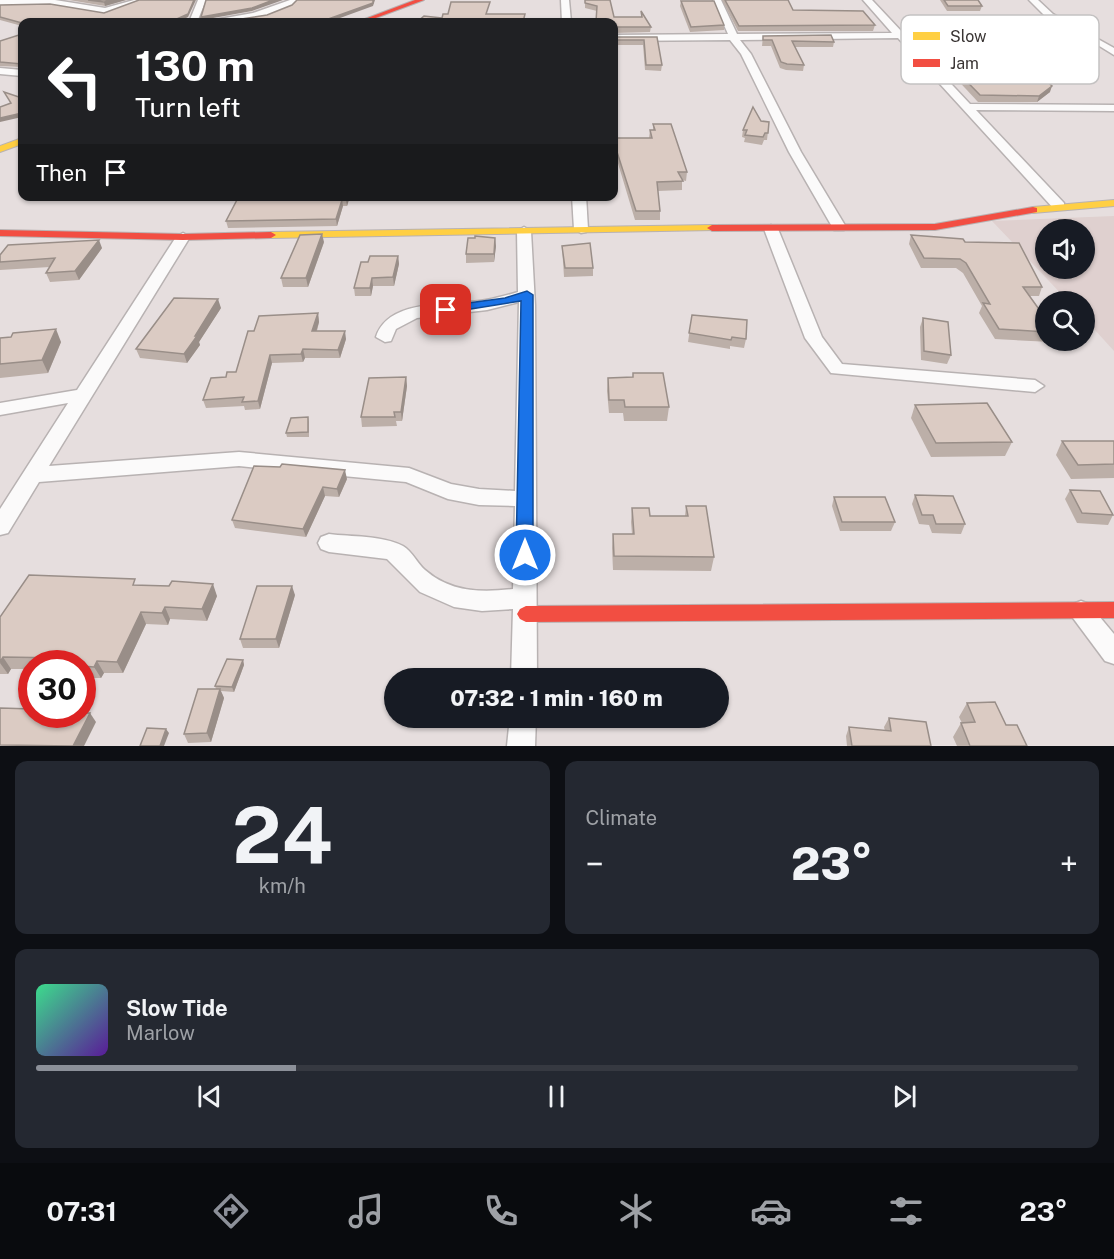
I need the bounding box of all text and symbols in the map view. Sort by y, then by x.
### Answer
legend [901,15,1099,84]
text: Slow [950,27,987,46]
text: 130 m [135,41,255,90]
icon: left [36,42,114,120]
text: Jam [950,54,979,73]
text: Turn left [135,91,241,123]
icon: arrive [99,156,132,189]
text: Then [36,160,87,186]
map controls [1035,219,1095,351]
button: sound [1035,219,1095,279]
pin [420,284,471,335]
button: search [1035,291,1095,351]
icon: arrive [429,293,462,326]
position arrow [493,523,557,587]
speed limit sign: 30 [18,650,96,728]
text: 07:32 · 1 min · 160 m [450,685,663,711]
text: 24 [232,789,333,881]
text: Climate [586,806,657,830]
text: 23° [791,837,873,890]
text: − [586,845,604,883]
text: + [1060,845,1078,883]
text: km/h [259,874,306,898]
text: Slow Tide [126,995,228,1021]
text: Marlow [126,1021,195,1045]
icon: previous [193,1080,226,1113]
icon: pause [540,1080,573,1113]
icon: next [888,1080,921,1113]
icon: directions [210,1190,252,1232]
icon: music [345,1190,387,1232]
icon: phone [480,1190,522,1232]
icon: climate [615,1190,657,1232]
icon: car [750,1190,792,1232]
icon: filters [885,1190,927,1232]
text: 07:31 [46,1195,117,1227]
text: 23° [1020,1195,1067,1227]

